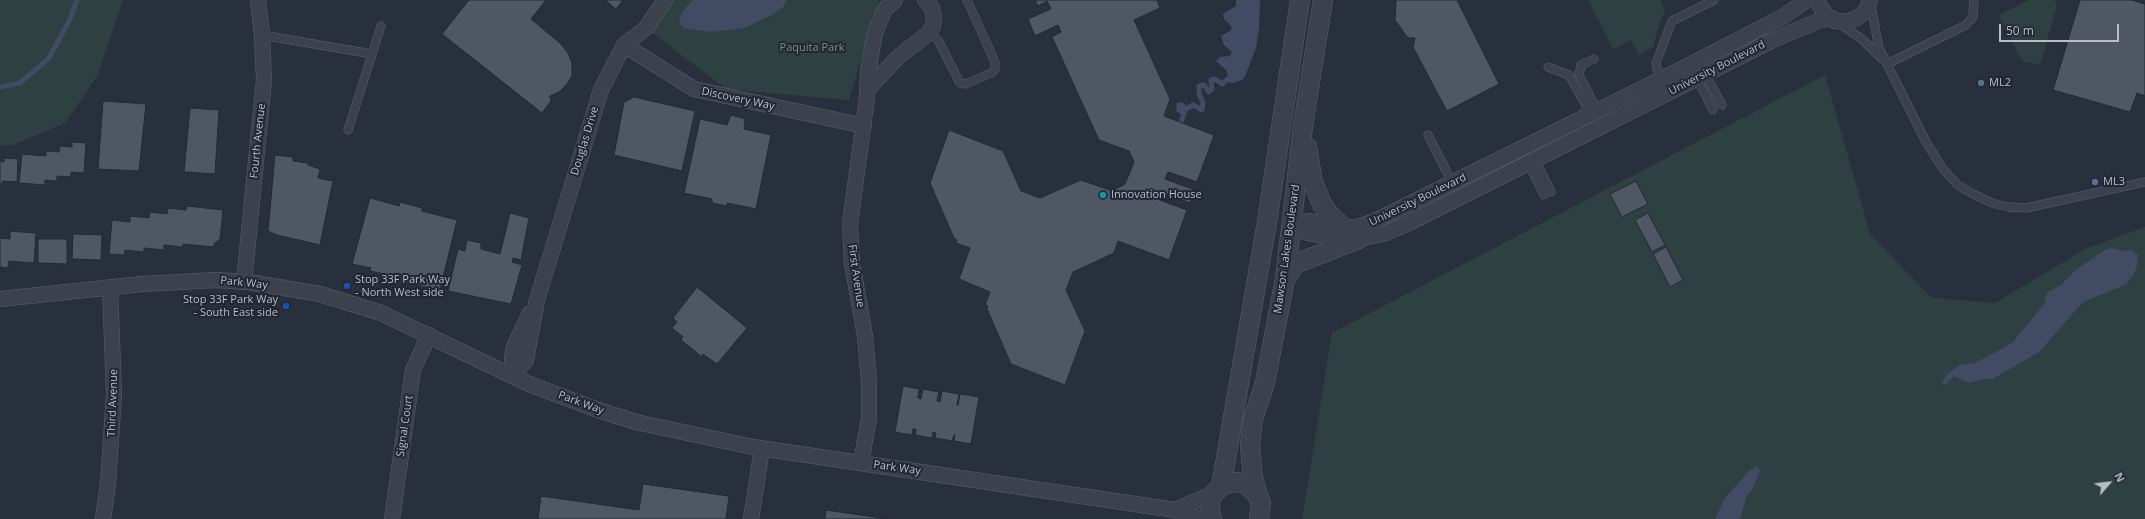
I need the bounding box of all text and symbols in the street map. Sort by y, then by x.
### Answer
scale bar [2001,16,2121,42]
text: 50 m [2006,22,2034,39]
street label: University Boulevard [1667,38,1767,98]
park label: Paquita Park [780,41,844,55]
place label: ML2 [1989,76,2011,90]
marker: ML2 [1976,78,1986,88]
street label: Discovery Way [700,85,776,113]
street label: Fourth Avenue [247,103,269,179]
street label: Douglas Drive [568,105,602,177]
street label: University Boulevard [1367,171,1469,229]
place label: ML3 [2103,175,2125,189]
marker: ML3 [2090,177,2100,187]
street label: Mawson Lakes Boulevard [1271,184,1303,314]
place label: Innovation House [1111,188,1202,202]
marker: Innovation House [1098,190,1108,200]
street label: First Avenue [845,244,867,308]
place label: Stop 33F Park Way - North West side [355,273,450,299]
street label: Park Way [220,274,268,292]
marker: Stop 33F Park Way - North West side [342,281,352,291]
place label: Stop 33F Park Way - South East side [183,293,278,319]
marker: Stop 33F Park Way - South East side [281,301,291,311]
street label: Third Avenue [105,369,121,437]
street label: Park Way [556,389,606,417]
street label: Signal Court [394,394,416,458]
street label: Park Way [872,458,922,478]
north arrow [2089,463,2129,503]
text: N [2111,470,2129,485]

